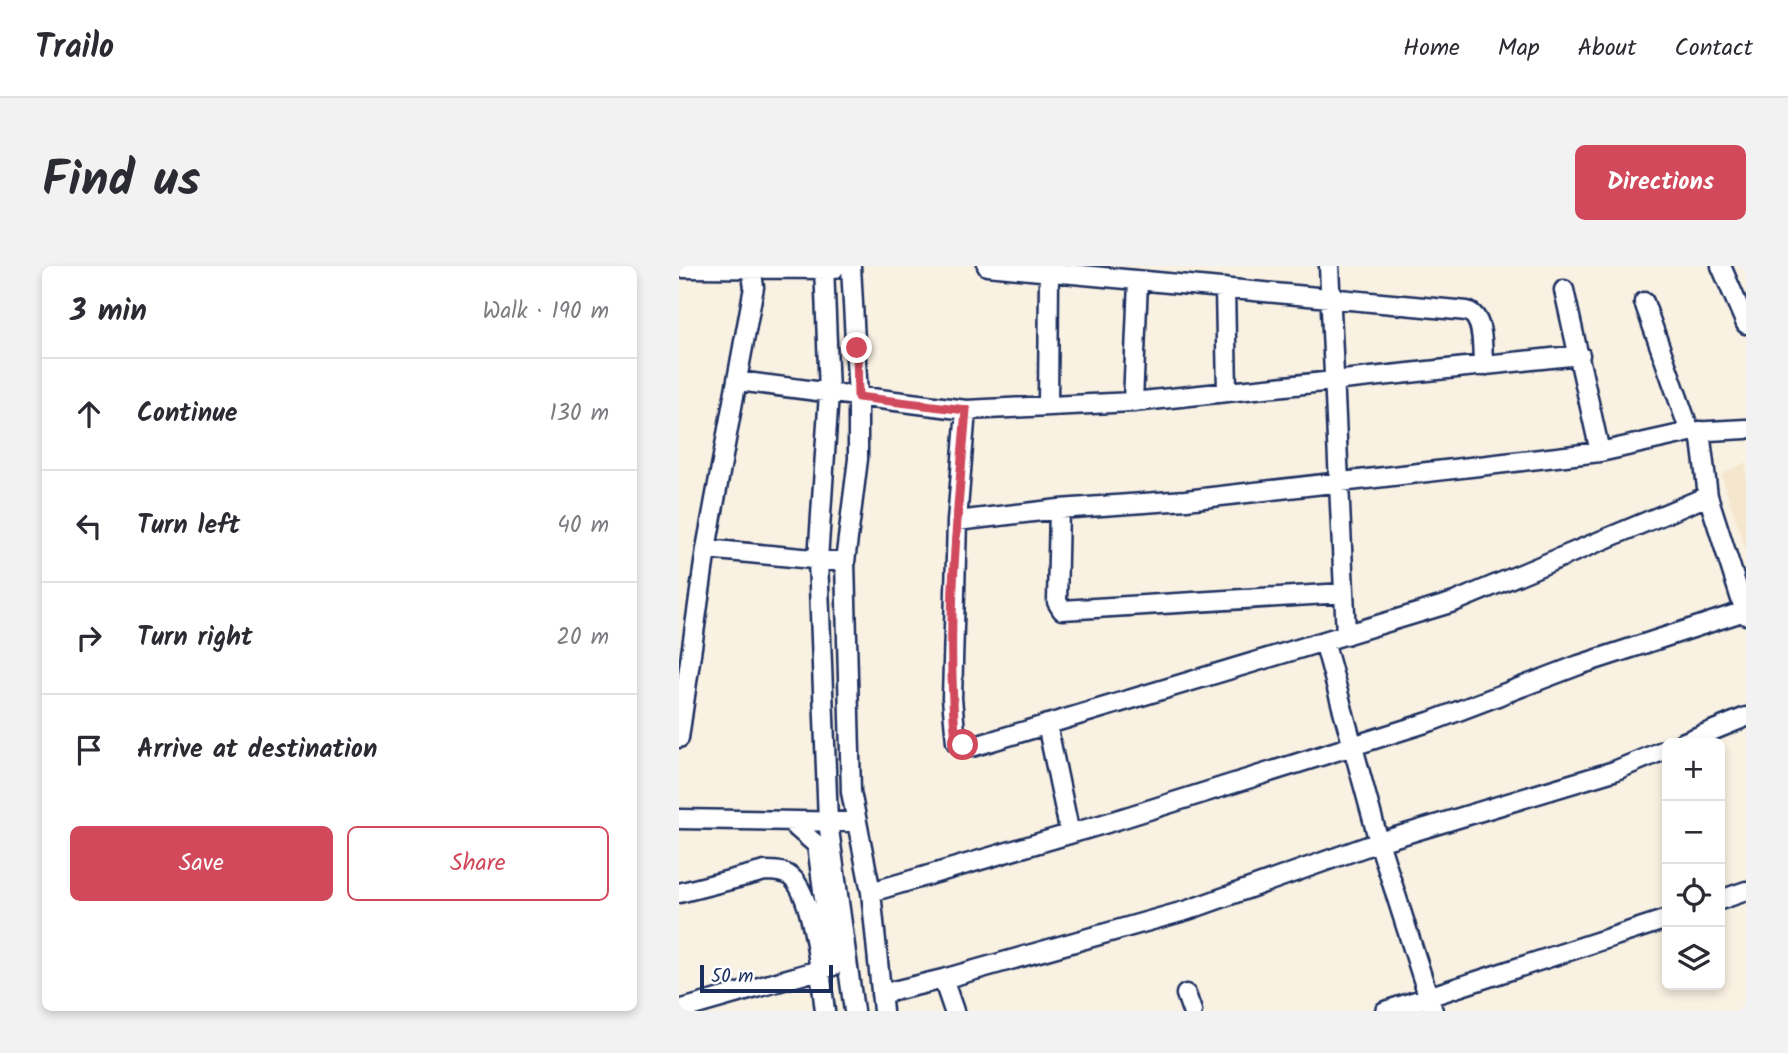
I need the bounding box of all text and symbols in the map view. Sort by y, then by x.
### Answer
text: Trailo [35,22,114,75]
text: Home [1403,29,1460,68]
text: Map [1498,29,1540,68]
text: About [1578,29,1636,68]
text: Contact [1674,29,1753,68]
text: Find us [42,143,200,221]
button: Directions [1575,145,1746,220]
text: 3 min [70,288,147,336]
text: Walk · 190 m [482,294,609,330]
route end [841,332,872,363]
text: Continue [137,393,238,435]
icon: ahead [70,395,108,433]
text: 130 m [550,396,609,432]
text: Turn left [137,505,240,547]
icon: left [70,507,108,545]
text: 40 m [557,508,609,544]
text: Turn right [137,617,253,659]
icon: right [70,619,108,657]
text: 20 m [557,620,609,656]
text: Arrive at destination [137,729,377,771]
route start [947,729,978,760]
icon: arrive [70,731,108,769]
map controls [1662,738,1725,990]
button: + [1662,738,1725,801]
button: − [1662,801,1725,864]
button: Save [70,826,333,901]
button: Share [347,826,609,901]
button: locate [1662,864,1725,927]
button: layers [1662,927,1725,990]
scale bar [700,962,833,994]
text: 50 m [711,962,753,992]

